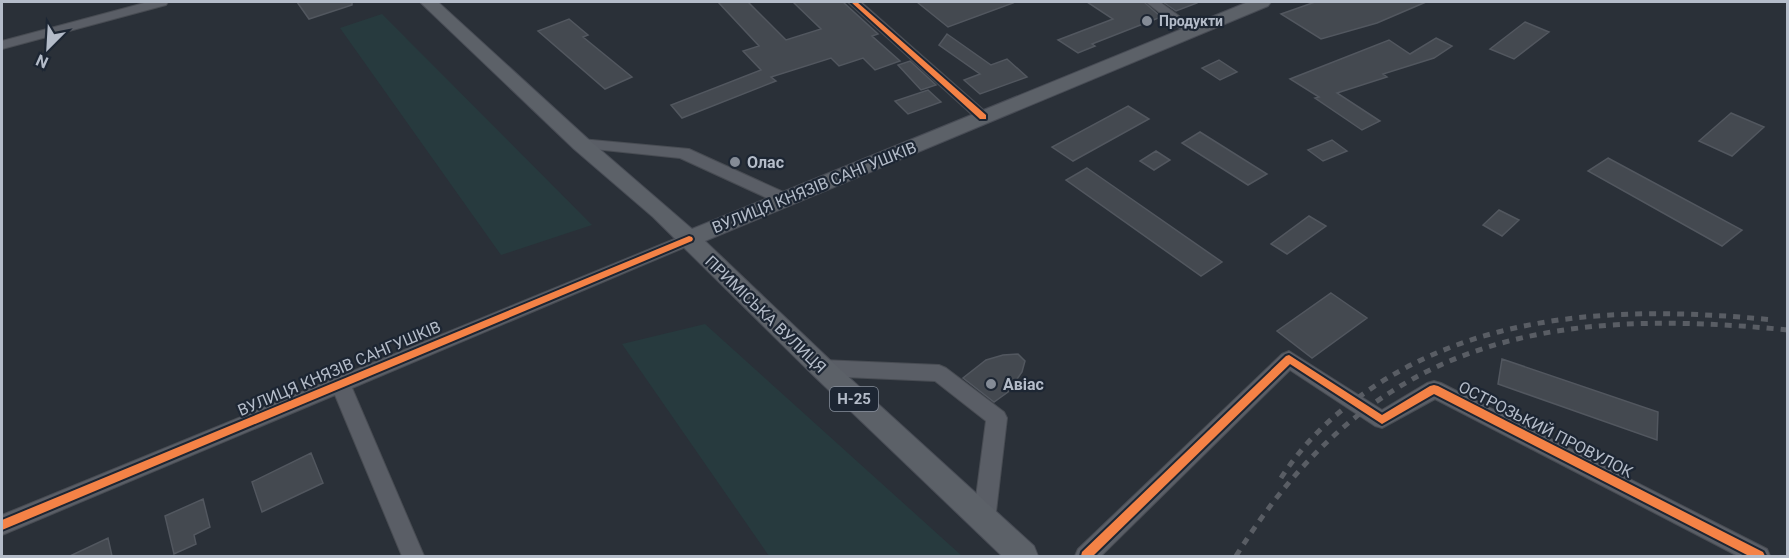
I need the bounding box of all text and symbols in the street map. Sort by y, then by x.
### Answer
place label: Продукти [1159,13,1223,29]
marker: Продукти [1140,14,1154,28]
north arrow [18,18,78,78]
text: N [33,50,51,72]
street label: ВУЛИЦЯ КНЯЗІВ САНГУШКІВ [709,138,919,237]
place label: Олас [747,153,784,172]
marker: Олас [728,155,742,169]
street label: ПРИМІСЬКА ВУЛИЦЯ [701,252,830,377]
street label: ВУЛИЦЯ КНЯЗІВ САНГУШКІВ [235,317,444,420]
place label: Авіас [1003,375,1044,394]
marker: Авіас [984,377,998,391]
street label: ОСТРОЗЬКИЙ ПРОВУЛОК [1455,377,1637,482]
road number: Н-25 [830,387,878,411]

